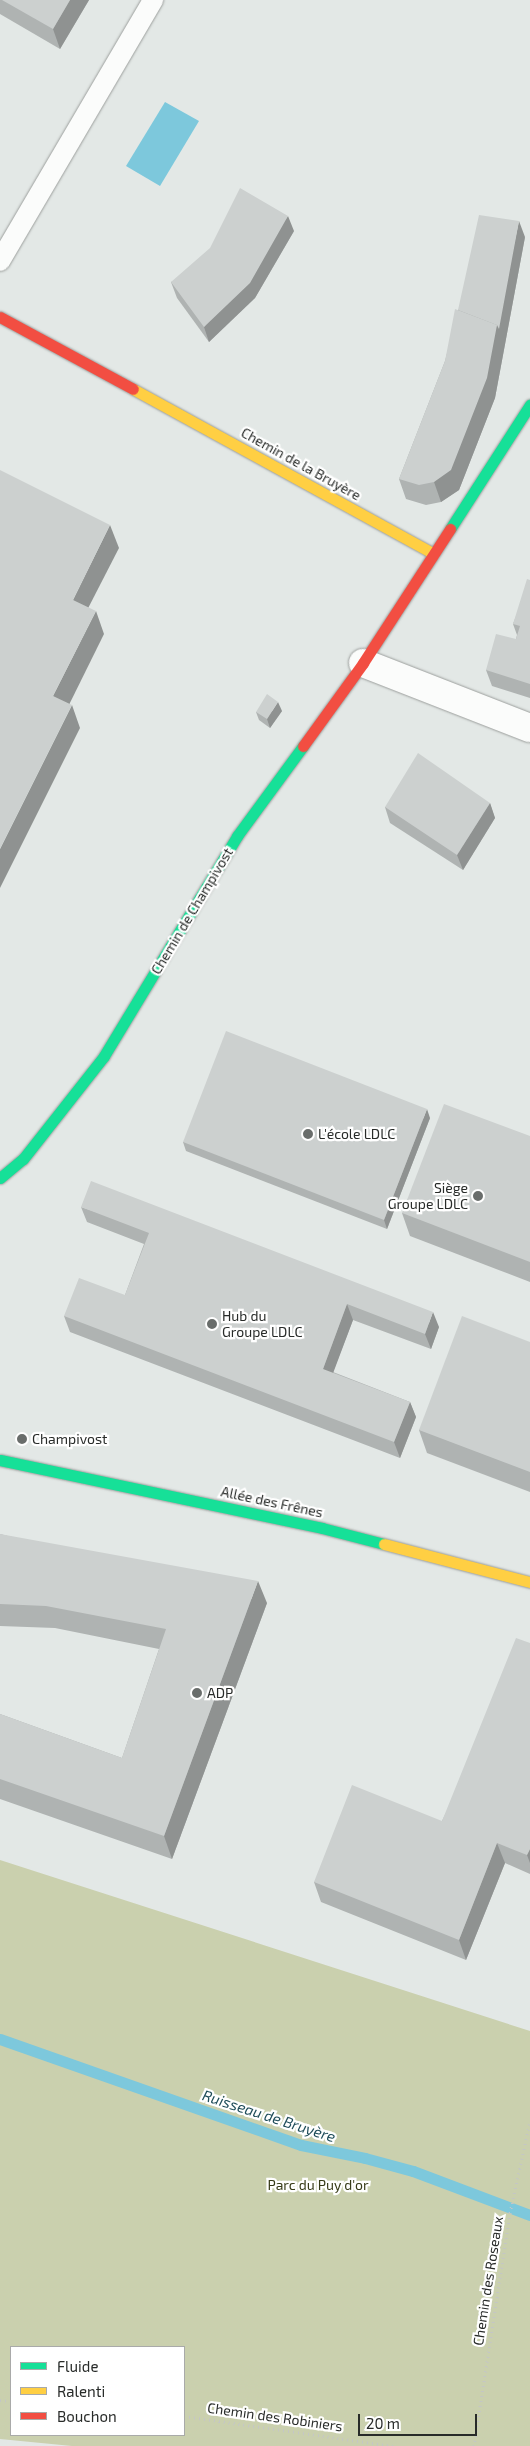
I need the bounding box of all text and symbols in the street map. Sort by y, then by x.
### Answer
street label: Chemin de la Bruyère [238,424,364,504]
street label: Chemin de Champivost [148,845,236,977]
place label: L'école LDLC [318,1126,395,1142]
marker: L'école LDLC [302,1128,314,1140]
place label: Siège Groupe LDLC [388,1180,468,1212]
marker: Siège Groupe LDLC [472,1190,484,1202]
place label: Hub du Groupe LDLC [222,1308,302,1340]
marker: Hub du Groupe LDLC [206,1318,218,1330]
place label: Champivost [32,1431,107,1447]
marker: Champivost [16,1433,28,1445]
street label: Allée des Frênes [219,1483,325,1521]
place label: ADP [207,1685,233,1701]
marker: ADP [191,1687,203,1699]
water label: Ruisseau de Bruyère [200,2086,338,2146]
park label: Parc du Puy d'or [267,2177,369,2193]
street label: Chemin des Roseaux [469,2215,507,2347]
legend [10,2346,185,2436]
text: Fluide [57,2357,98,2375]
text: Ralenti [57,2382,105,2400]
street label: Chemin des Robiniers [206,2399,344,2435]
scale bar [360,2404,479,2436]
text: Bouchon [57,2407,117,2425]
text: 20 m [366,2414,400,2432]

